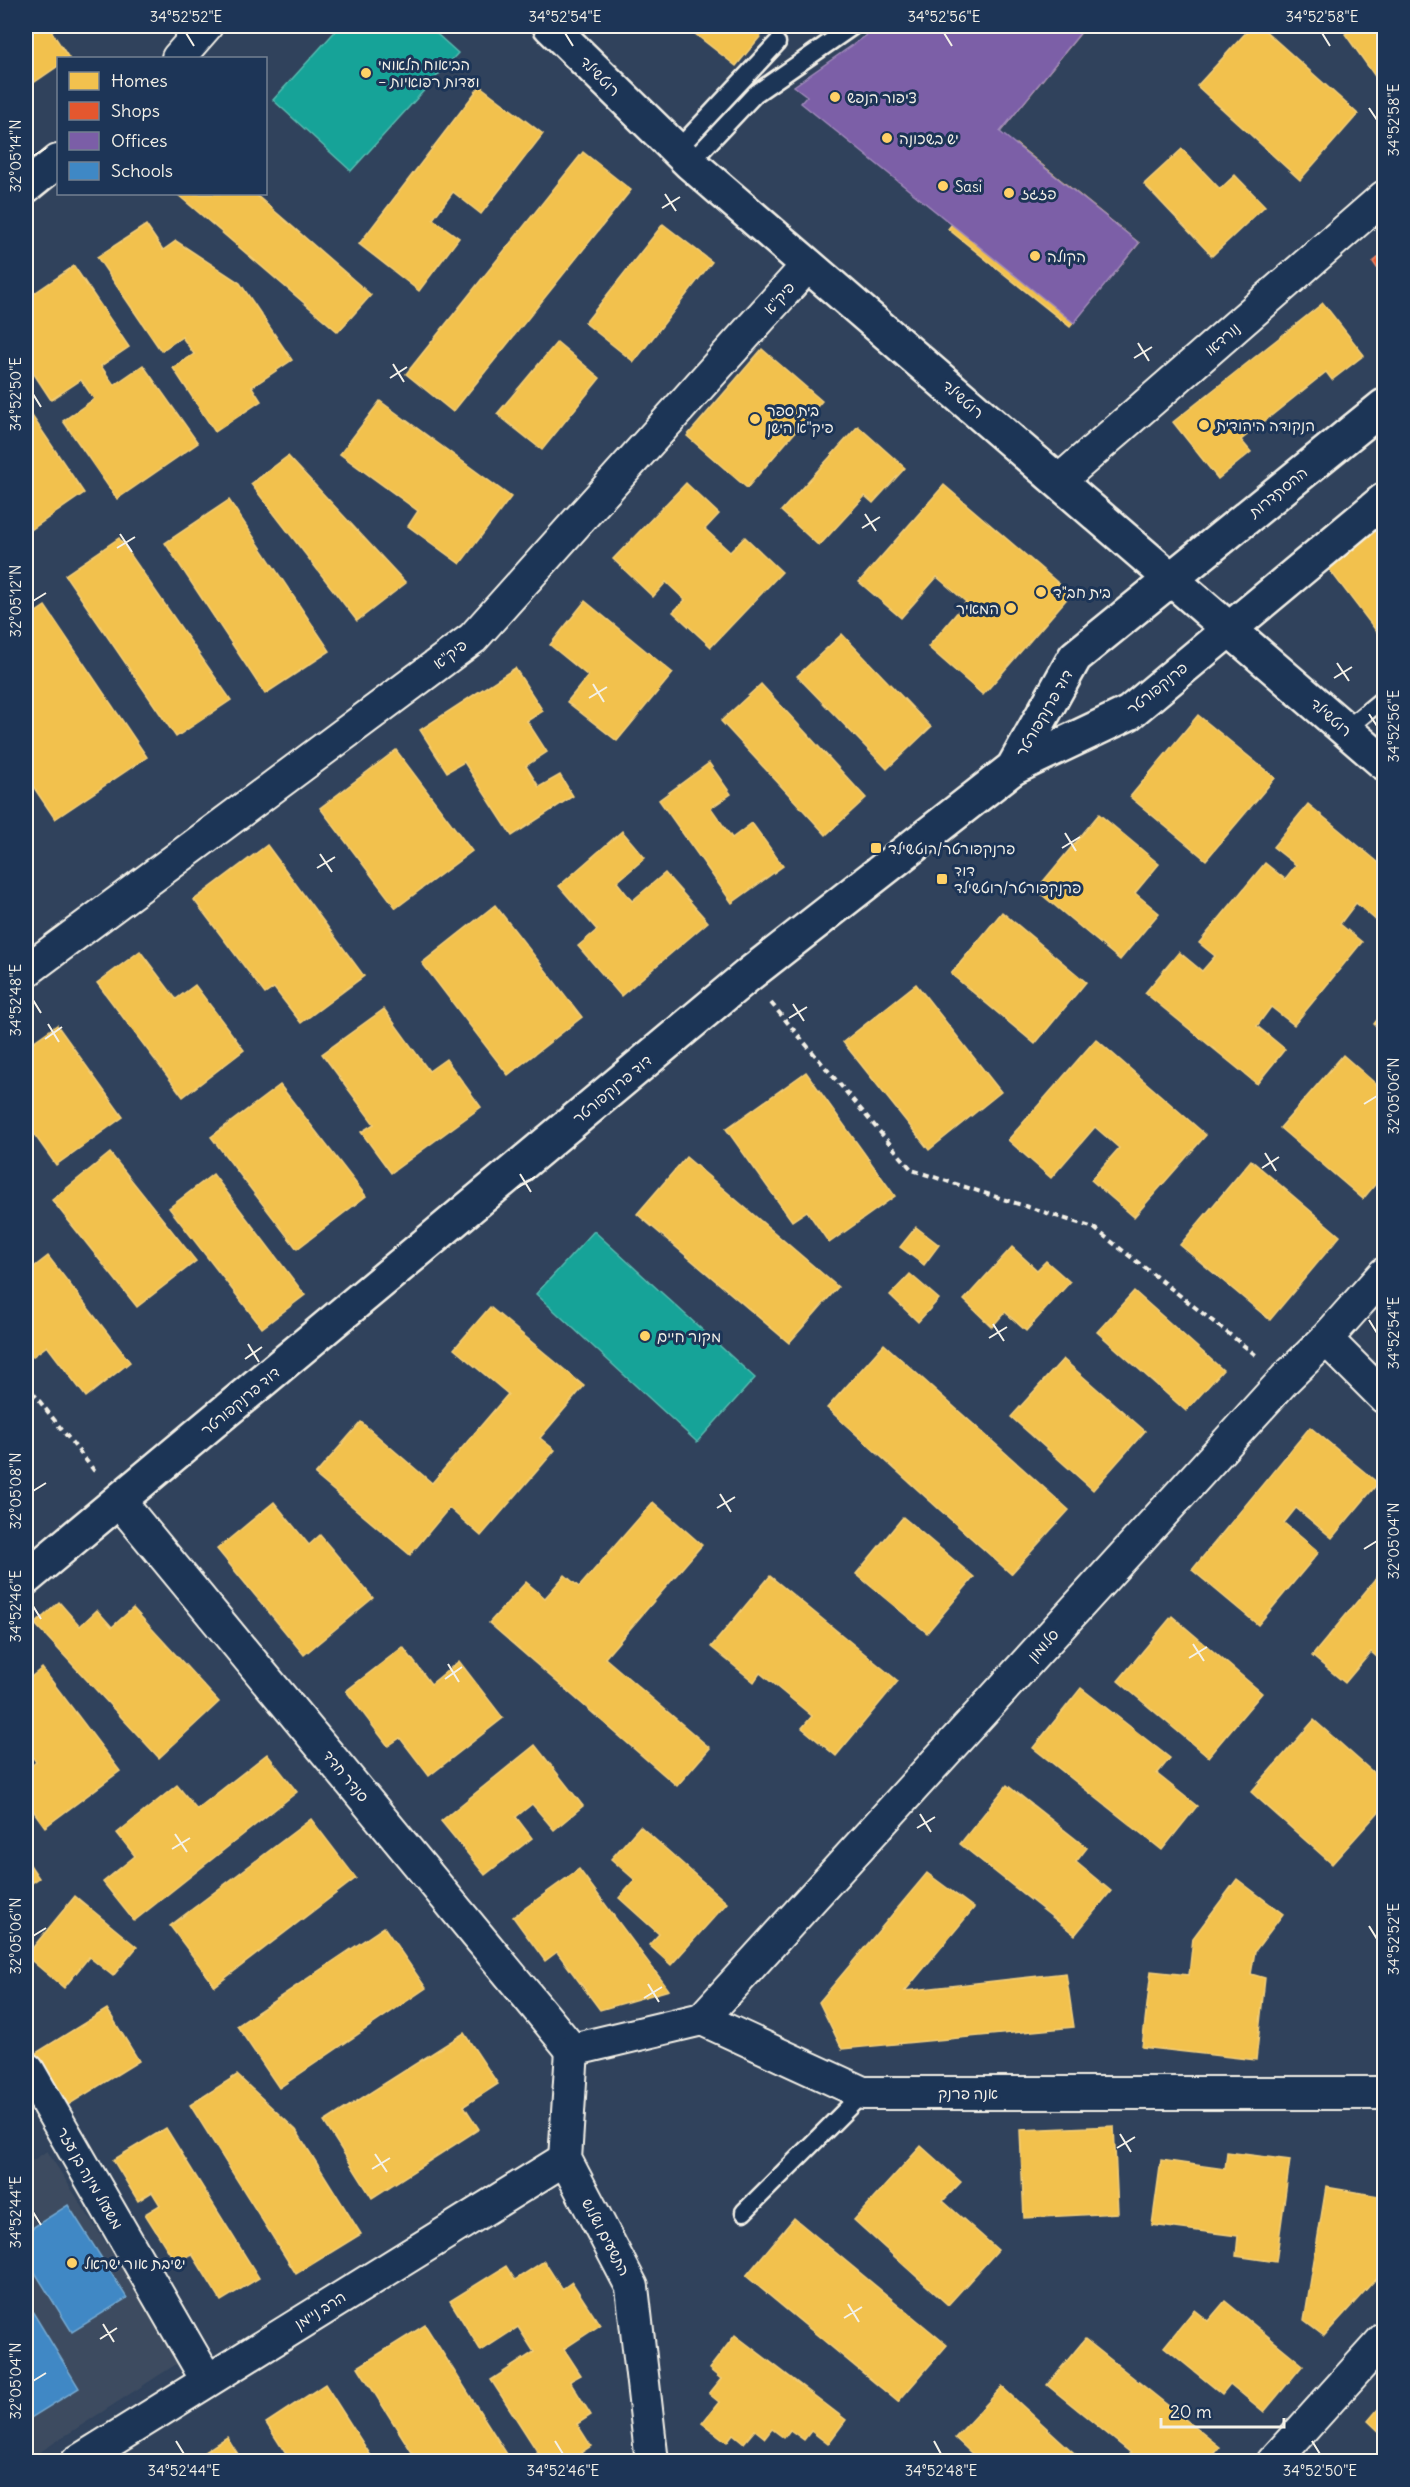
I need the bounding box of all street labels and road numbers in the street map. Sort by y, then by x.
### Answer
street label: רוטשילד [576,52,624,100]
street label: פיק"א [759,278,799,318]
street label: נורדאו [1200,318,1244,360]
street label: רוטשילד [938,376,988,422]
street label: ההסתדרות [1244,463,1311,522]
street label: פיק"א [429,635,471,673]
street label: פרנקפורטר [1123,658,1191,718]
street label: דוד פרנקפורטר [1011,666,1077,760]
street label: רוטשילד [1306,694,1356,740]
street label: דוד פרנקפורטר [569,1050,655,1128]
street label: דוד פרנקפורטר [197,1362,283,1440]
street label: סלומון [1023,1625,1063,1666]
street label: סנדר חדד [319,1746,373,1806]
street label: אנה פרנק [938,2084,998,2103]
street label: משעול מינה בן עזר [53,2123,127,2233]
street label: התשעים ושלוש [578,2195,634,2279]
street label: הרב ניימן [291,2287,349,2333]

